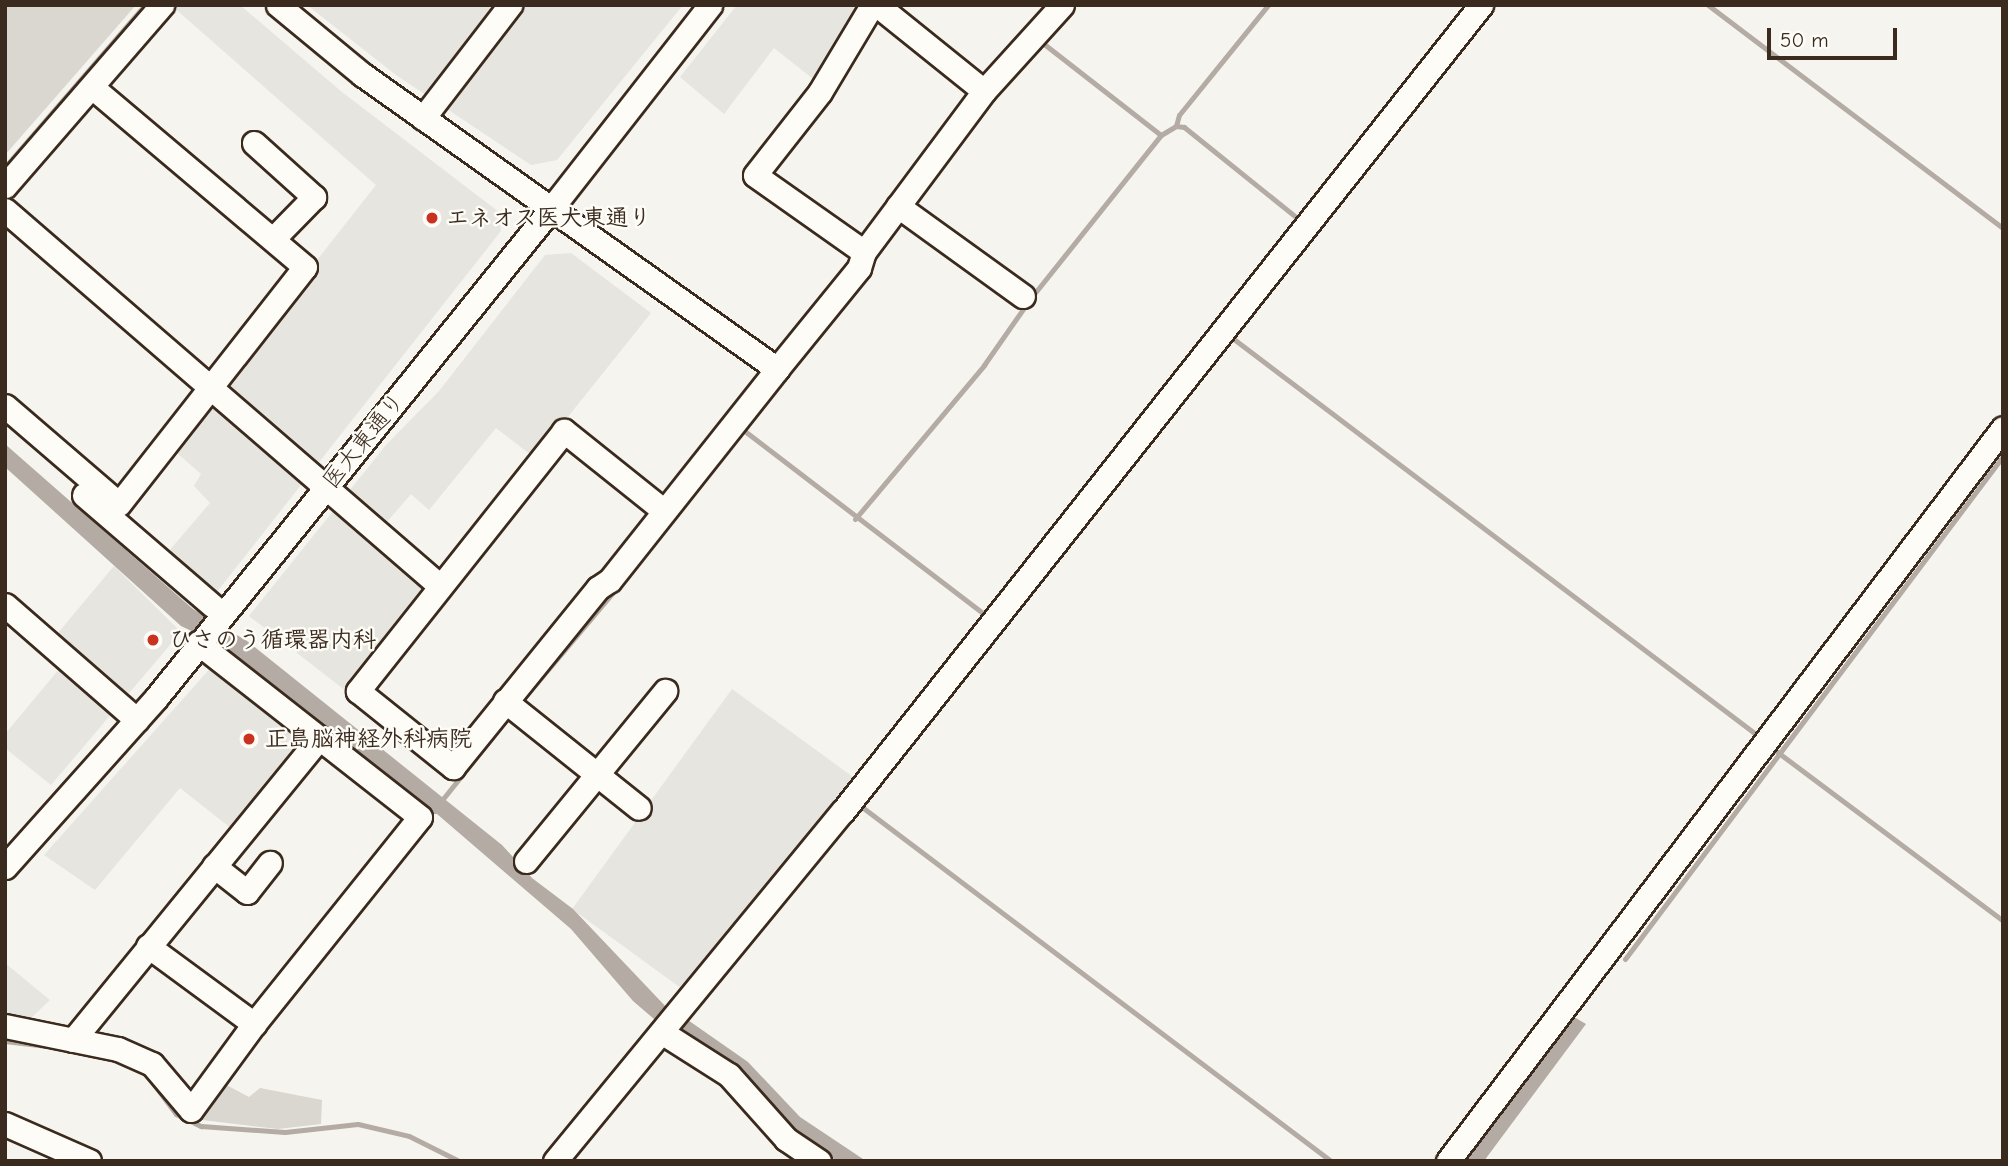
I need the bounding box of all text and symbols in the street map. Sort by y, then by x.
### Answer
scale bar [1770,14,1899,58]
text: 50 m [1780,28,1829,52]
place label: エネオス医大東通り [446,204,653,232]
marker: エネオス医大東通り [424,210,440,226]
street label: 医大東通り [317,388,411,494]
place label: ひさのう循環器内科 [169,626,376,654]
marker: ひさのう循環器内科 [143,630,163,650]
place label: 正島脳神経外科病院 [265,725,472,753]
marker: 正島脳神経外科病院 [239,729,259,749]

